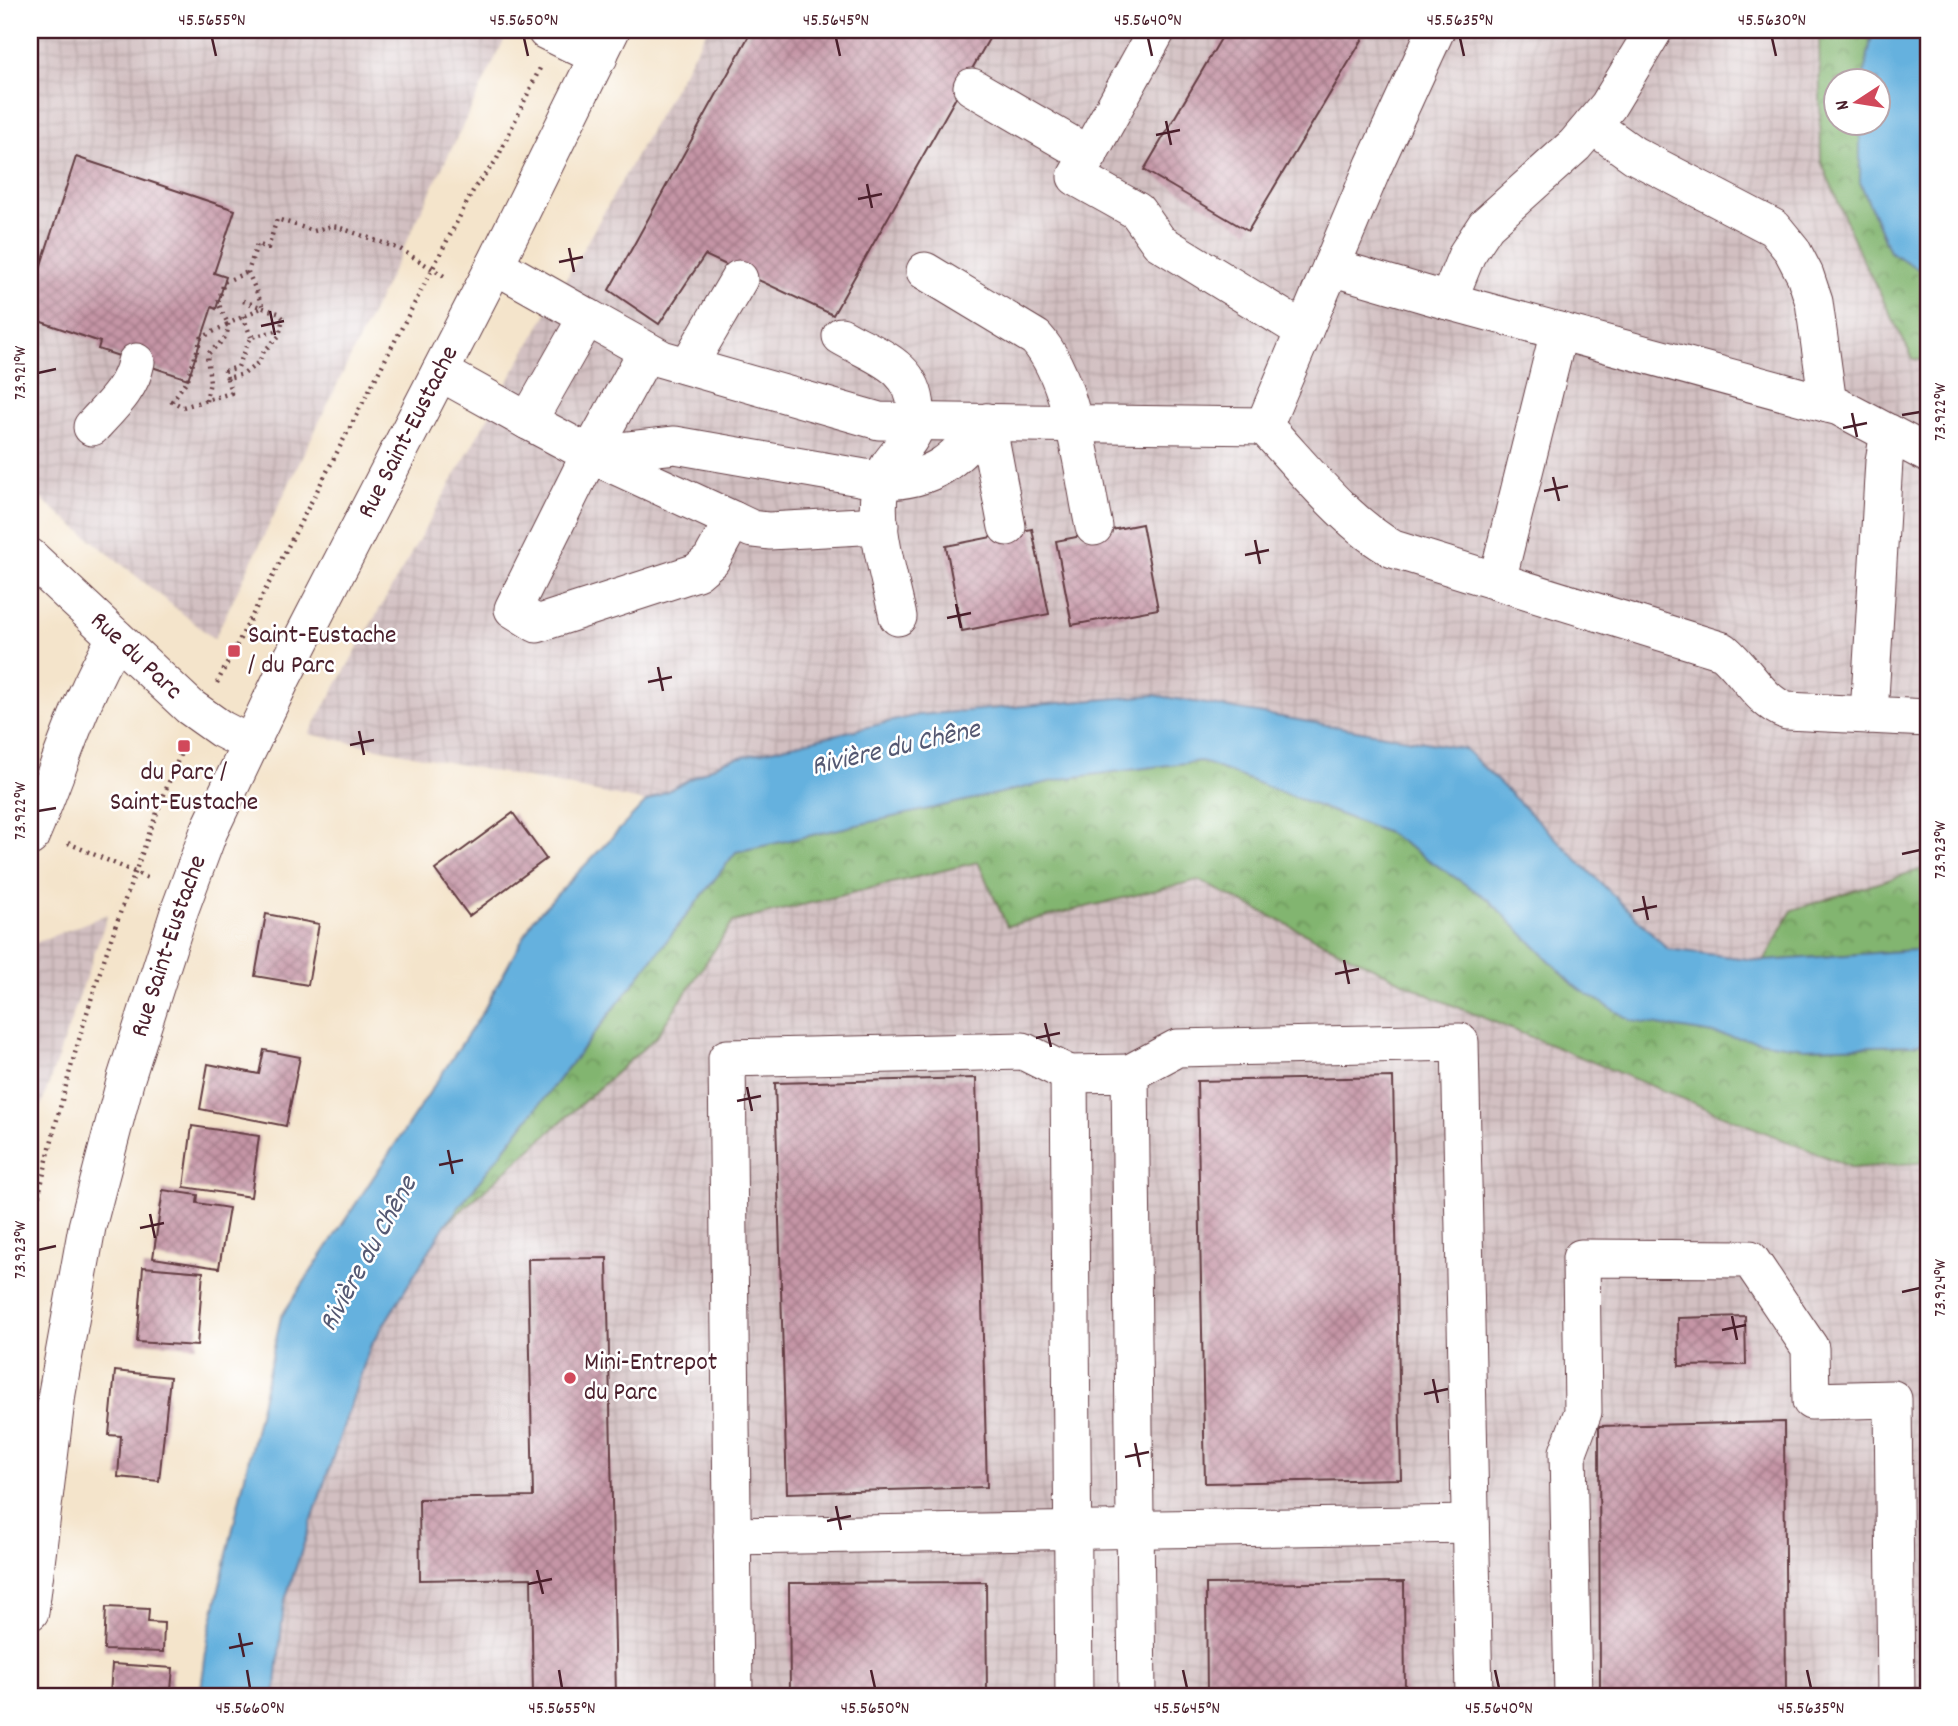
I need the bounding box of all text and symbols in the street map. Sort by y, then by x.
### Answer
text: 45.5655°N [178,9,246,34]
text: 45.5650°N [490,9,558,34]
text: 45.5645°N [803,9,869,34]
text: 45.5640°N [1114,9,1182,34]
text: 45.5635°N [1427,9,1493,34]
text: 45.5630°N [1738,9,1806,34]
north arrow [1822,66,1892,136]
text: N [1830,97,1858,112]
street label: Rue Saint-Eustache [349,339,469,525]
text: 73.921°W [9,345,34,400]
text: 73.922°W [1929,382,1954,441]
street label: Rue du Parc [81,603,190,709]
place label: Saint-Eustache / du Parc [248,618,396,685]
marker: Saint-Eustache / du Parc [226,643,242,659]
water label: Rivière du Chêne [808,711,986,789]
marker: du Parc / Saint-Eustache [176,738,192,754]
place label: du Parc / Saint-Eustache [110,755,258,822]
text: 73.922°W [9,781,34,840]
text: 73.923°W [1929,820,1954,879]
street label: Rue Saint-Eustache [122,850,217,1042]
water label: Rivière du Chêne [311,1168,430,1340]
text: 73.923°W [9,1220,34,1279]
text: 73.924°W [1929,1259,1954,1317]
place label: Mini-Entrepot du Parc [584,1345,718,1412]
marker: Mini-Entrepot du Parc [562,1370,578,1386]
text: 45.5660°N [215,1697,285,1722]
text: 45.5655°N [528,1697,596,1722]
text: 45.5650°N [841,1697,909,1722]
text: 45.5645°N [1154,1697,1220,1722]
text: 45.5640°N [1465,1697,1533,1722]
text: 45.5635°N [1778,1697,1844,1722]

